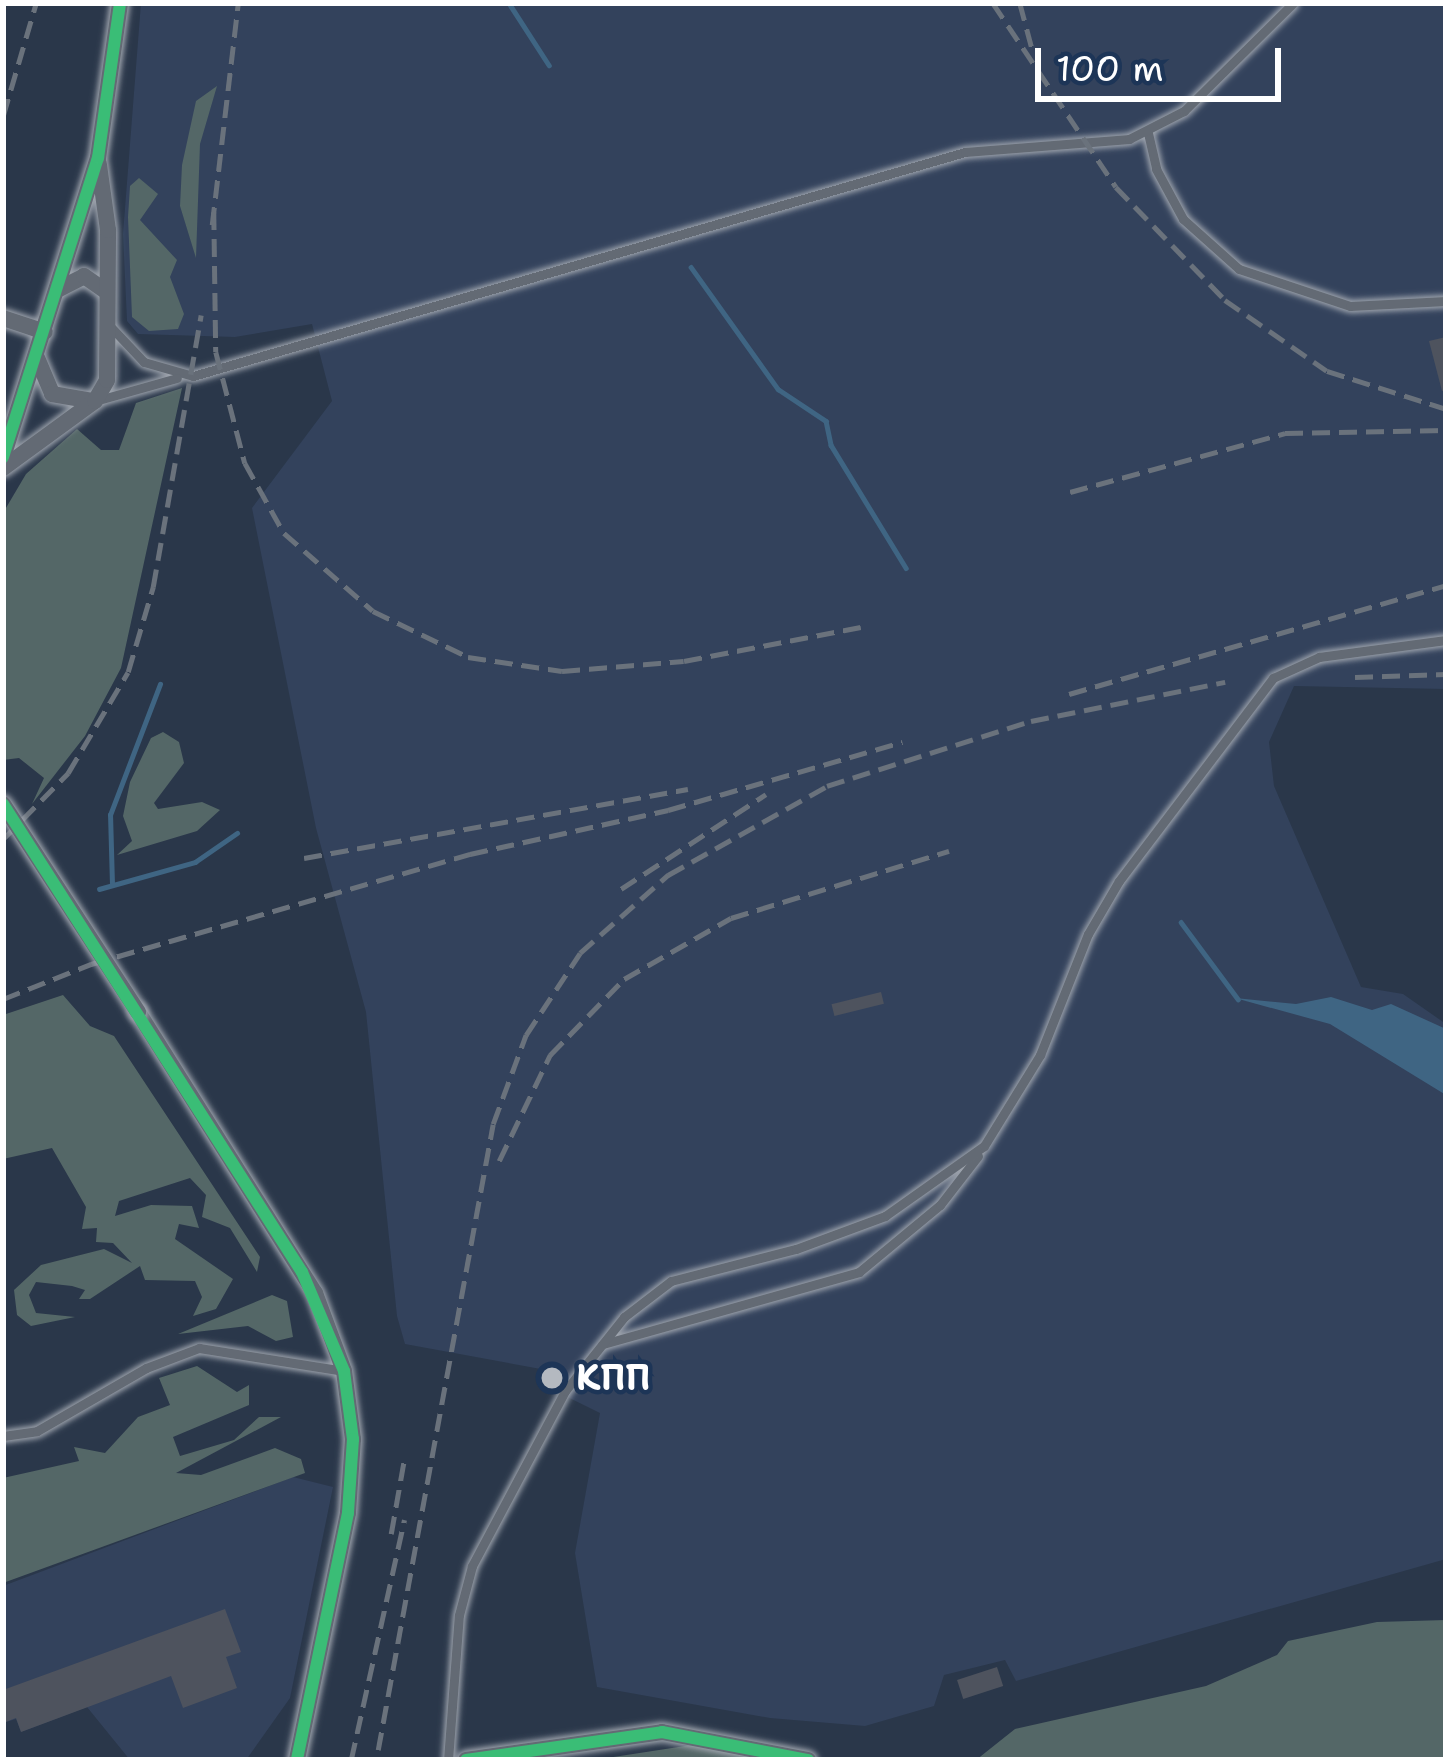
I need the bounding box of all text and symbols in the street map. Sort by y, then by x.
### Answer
scale bar [1041,24,1287,98]
text: 100 m [1056,44,1164,93]
place label: КПП [576,1356,650,1400]
marker: КПП [539,1365,565,1391]

